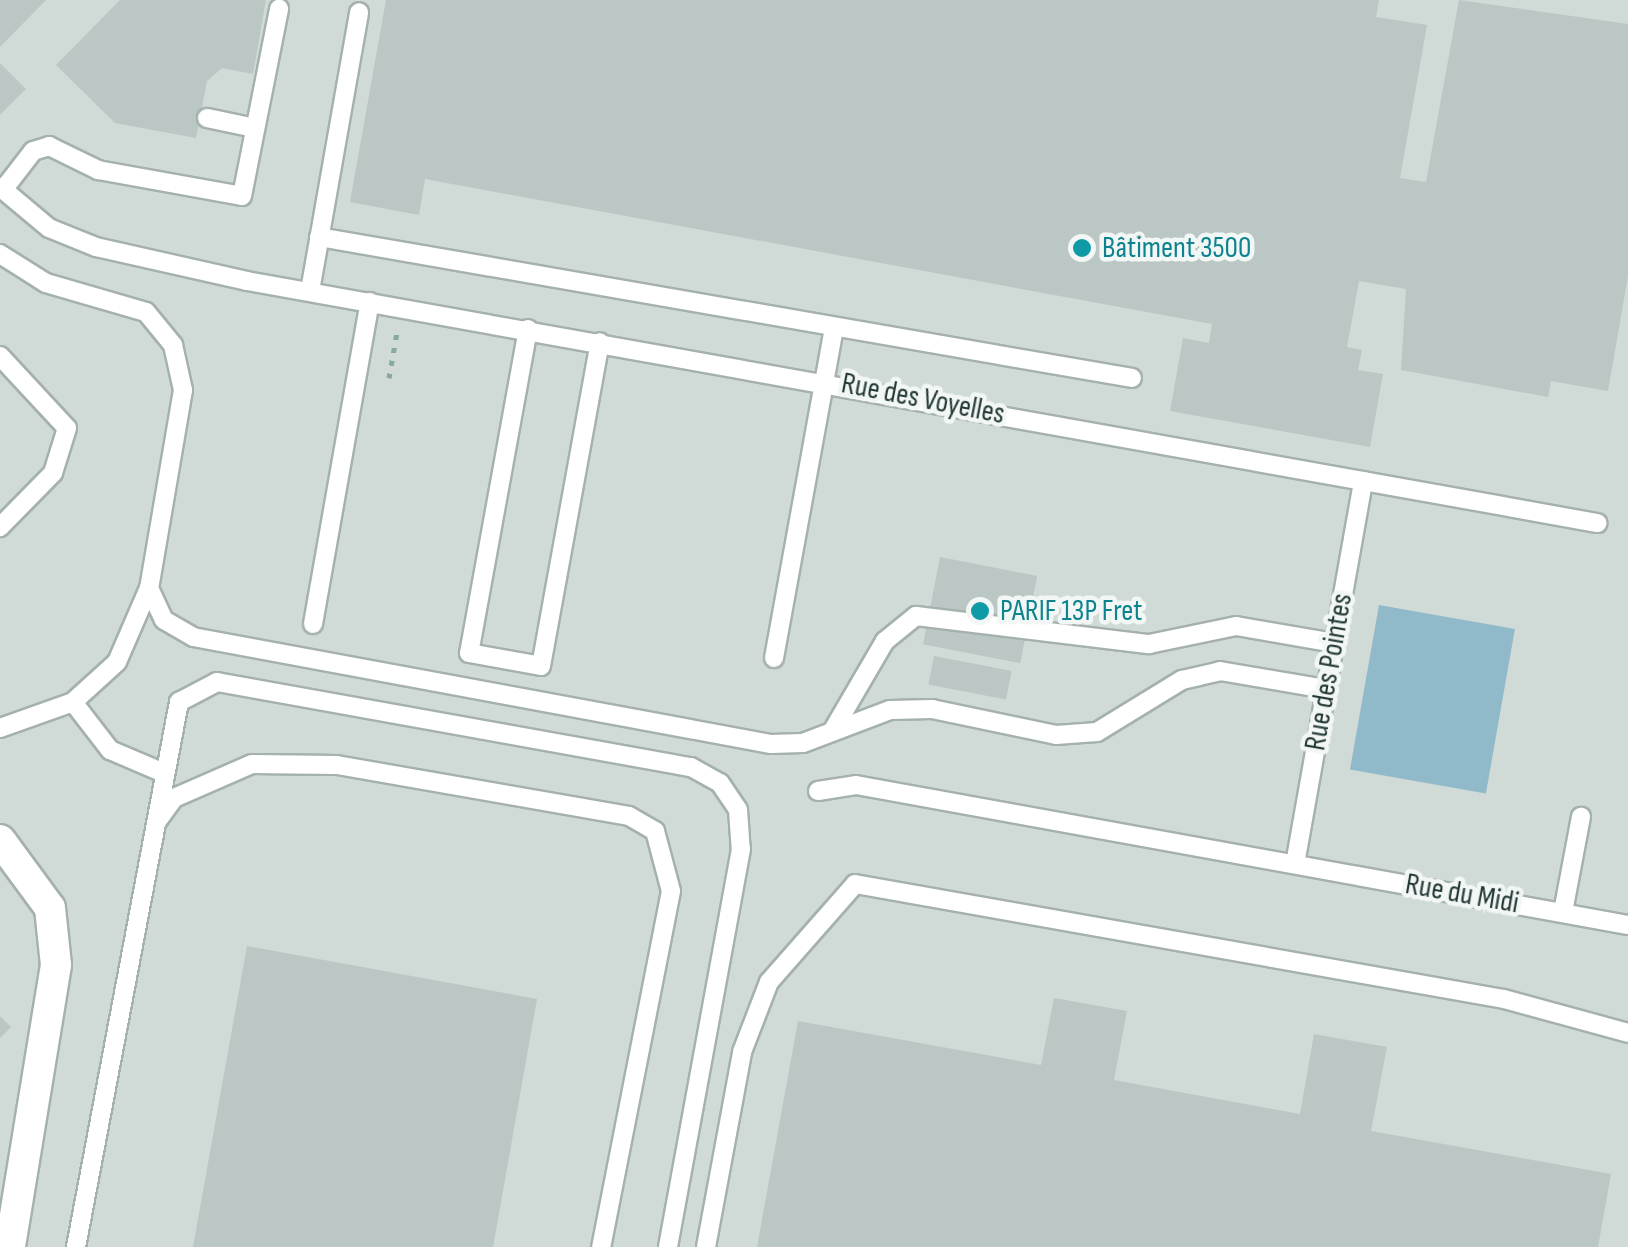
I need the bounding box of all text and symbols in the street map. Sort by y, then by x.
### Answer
place label: Bâtiment 3500 [1102,230,1251,266]
marker: Bâtiment 3500 [1071,237,1093,259]
street label: Rue des Voyelles [838,366,1008,432]
street label: Rue des Pointes [1297,591,1361,753]
place label: PARIF 13P Fret [1000,593,1142,629]
marker: PARIF 13P Fret [969,600,991,622]
street label: Rue du Midi [1402,866,1522,922]

